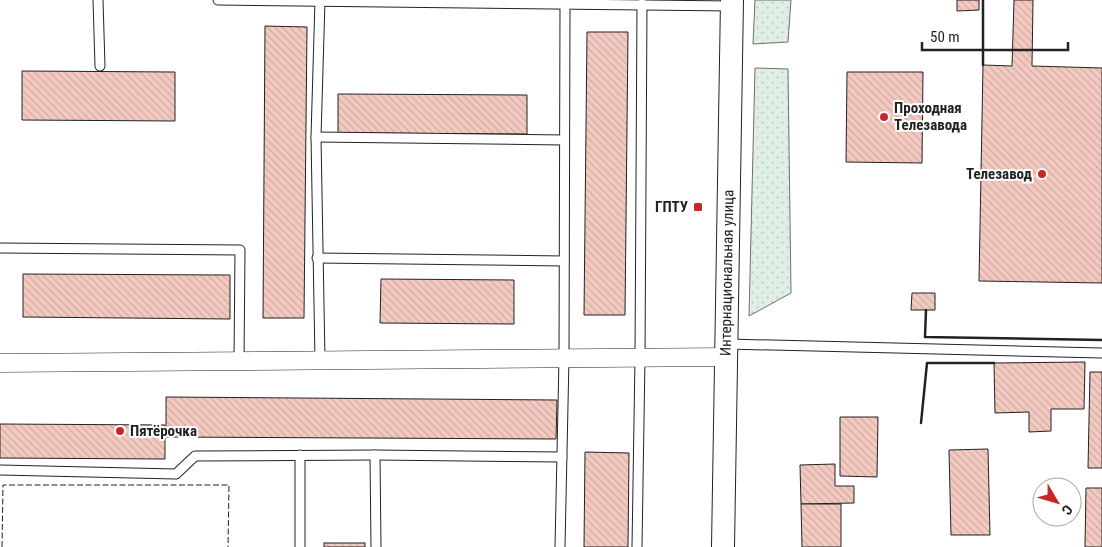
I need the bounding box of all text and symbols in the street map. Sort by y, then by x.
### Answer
scale bar [922,20,1068,52]
text: 50 m [930,28,960,46]
place label: Проходная Телезавода [894,99,967,134]
marker: Проходная Телезавода [878,111,890,123]
place label: Телезавод [966,165,1033,183]
marker: Телезавод [1036,168,1048,180]
street label: Интернациональная улица [717,190,737,356]
place label: ГПТУ [655,198,688,216]
marker: ГПТУ [692,201,704,213]
place label: Пятёрочка [130,422,197,440]
marker: Пятёрочка [114,425,126,437]
north arrow [1032,477,1082,527]
text: С [1058,502,1076,518]

